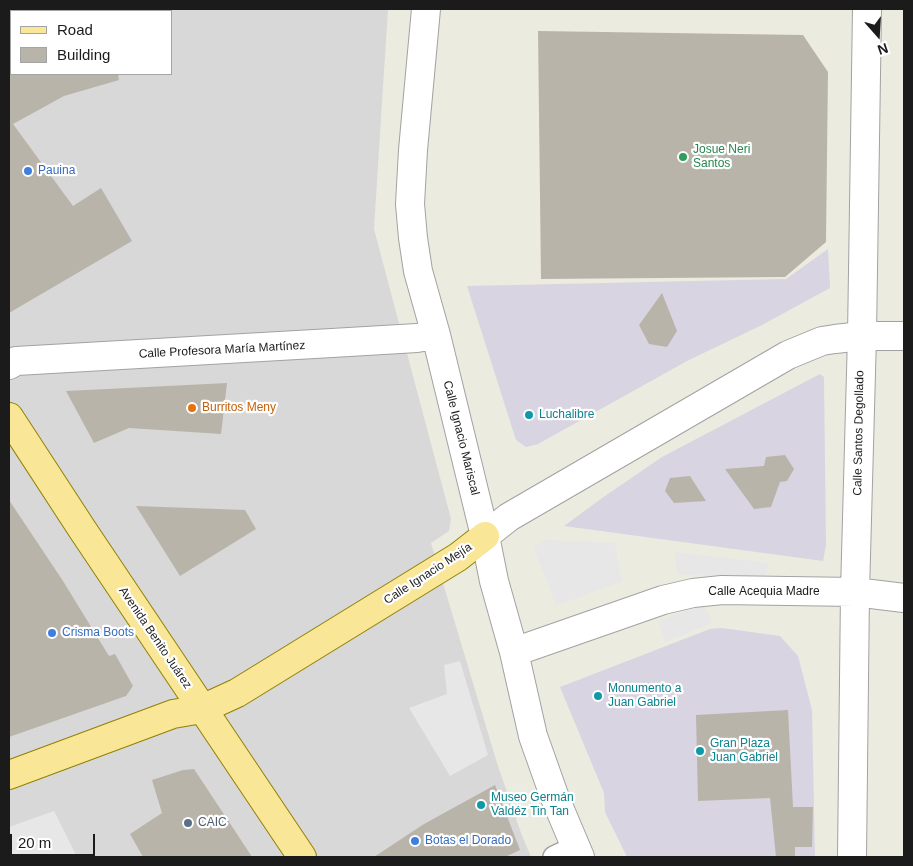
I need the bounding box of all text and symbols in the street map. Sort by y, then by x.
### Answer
legend [10,10,172,75]
north arrow [853,10,903,60]
text: Road [57,21,93,38]
text: N [875,40,890,58]
text: Building [57,46,110,63]
place label: Josue Neri Santos [693,143,750,171]
marker: Josue Neri Santos [677,151,689,163]
place label: Pauina [38,164,75,178]
marker: Pauina [22,165,34,177]
street label: Calle Profesora María Martínez [138,338,306,362]
street label: Calle Santos Degollado [851,370,867,496]
street label: Calle Ignacio Mariscal [440,379,482,497]
place label: Burritos Meny [202,401,276,415]
marker: Burritos Meny [186,402,198,414]
place label: Luchalibre [539,408,594,422]
marker: Luchalibre [523,409,535,421]
street label: Calle Ignacio Mejía [381,540,475,608]
street label: Avenida Benito Juárez [116,584,194,692]
street label: Calle Acequia Madre [708,585,820,599]
place label: Crisma Boots [62,626,134,640]
marker: Crisma Boots [46,627,58,639]
place label: Monumento a Juan Gabriel [608,682,681,710]
marker: Monumento a Juan Gabriel [592,690,604,702]
place label: Gran Plaza Juan Gabriel [710,737,778,765]
marker: Gran Plaza Juan Gabriel [694,745,706,757]
place label: Museo Germán Valdéz Tin Tan [491,791,574,819]
marker: Museo Germán Valdéz Tin Tan [475,799,487,811]
place label: CAIC [198,816,227,830]
marker: CAIC [182,817,194,829]
scale bar [12,824,98,856]
text: 20 m [18,834,51,851]
place label: Botas el Dorado [425,834,511,848]
marker: Botas el Dorado [409,835,421,847]

